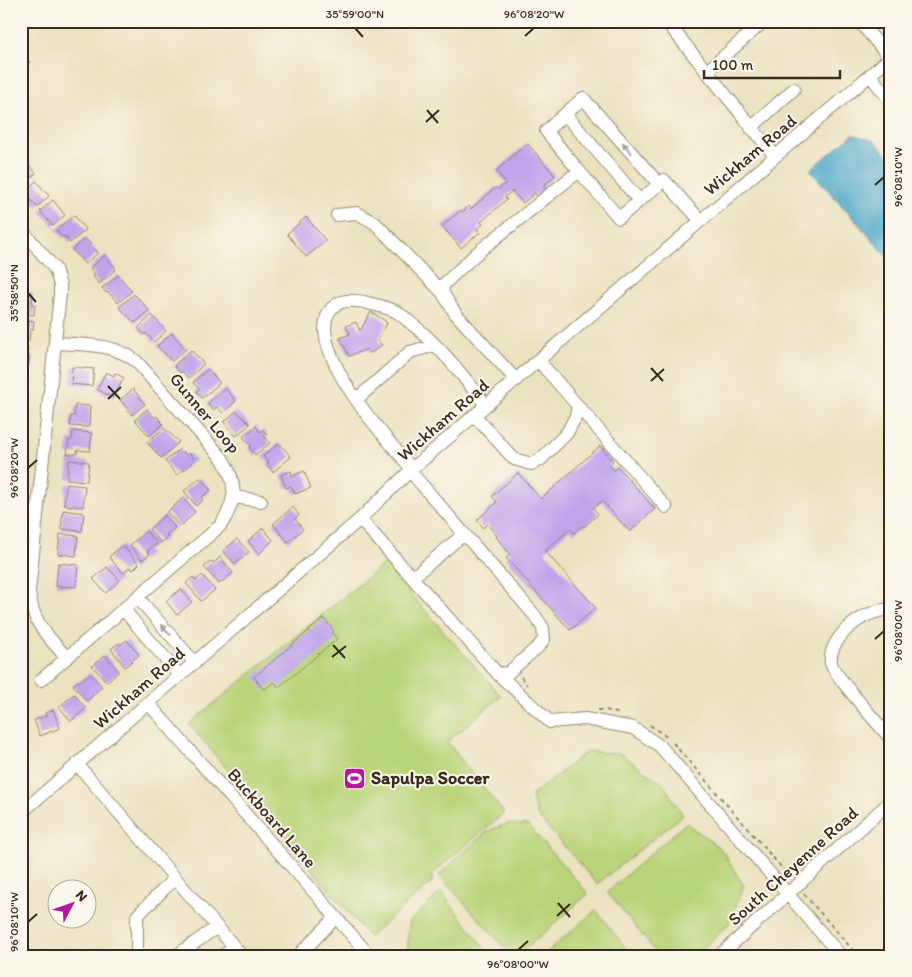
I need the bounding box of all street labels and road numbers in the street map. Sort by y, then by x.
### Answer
street label: Wickham Road [699,110,801,200]
street label: Gunner Loop [165,368,245,458]
street label: Wickham Road [393,374,494,466]
street label: Wickham Road [89,642,190,734]
street label: Buckboard Lane [223,764,321,872]
street label: South Cheyenne Road [723,802,863,930]

